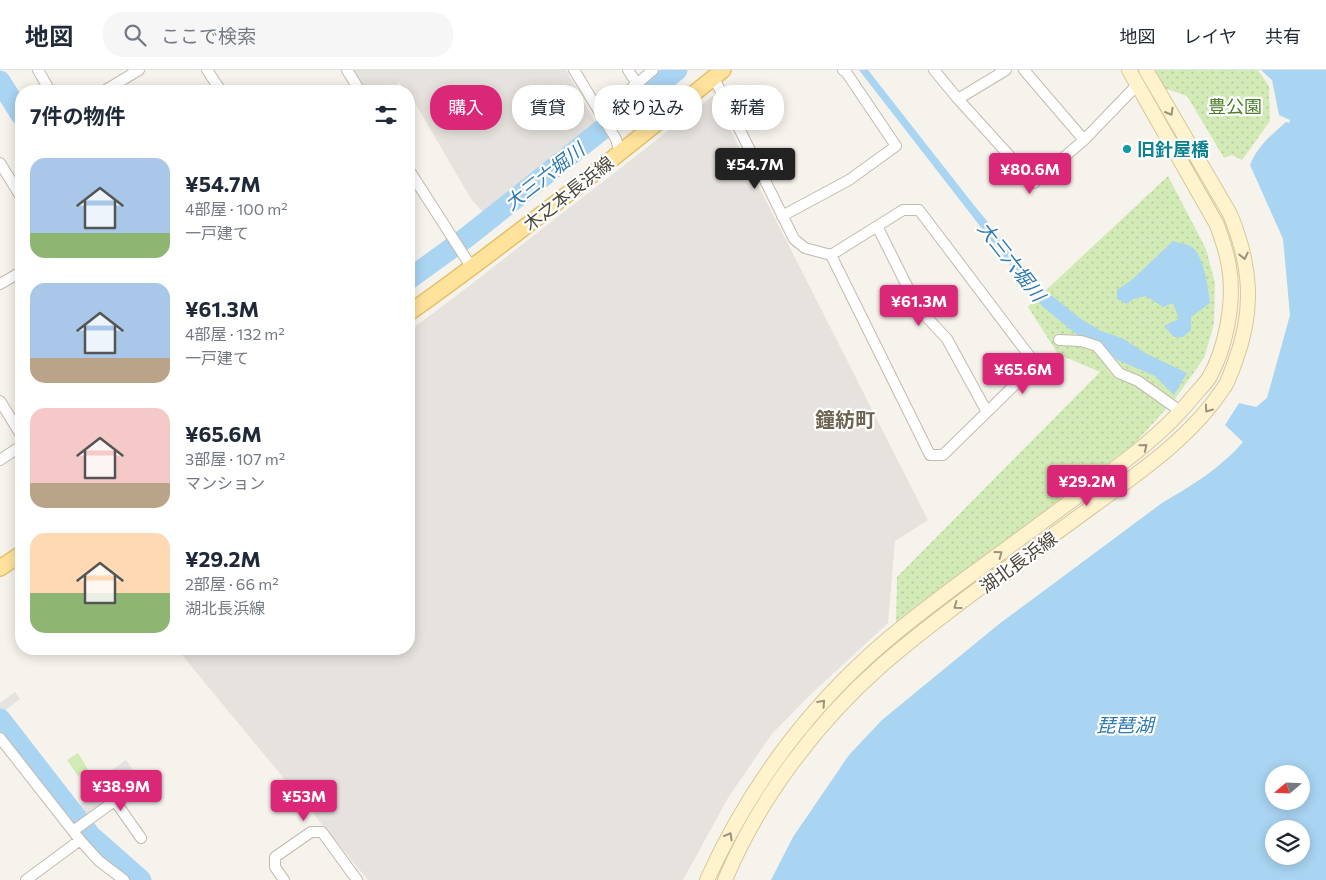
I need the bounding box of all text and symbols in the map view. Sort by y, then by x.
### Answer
search box [103,12,453,57]
text: 地図 [25,21,73,50]
icon: search [121,21,149,49]
text: ここで検索 [161,24,256,47]
text: 地図 [1120,25,1156,47]
text: レイヤ [1184,25,1237,47]
text: 共有 [1265,25,1301,47]
chip: 購入 [430,85,502,130]
chip: 賃貸 [512,85,584,130]
chip: 絞り込み [594,85,702,130]
chip: 新着 [712,85,784,130]
park label: 豊公園 [1208,95,1262,117]
icon: filters [372,101,400,129]
text: 7件の物件 [30,103,126,128]
one-way arrow [1164,107,1174,116]
water label: 大三六堀川 [499,136,590,214]
place label: 旧針屋橋 [1137,138,1209,160]
marker: 旧針屋橋 [1121,143,1133,155]
pin: ¥54.7M [714,148,796,190]
street label: 木之本長浜線 [519,151,617,235]
pin: ¥80.6M [989,152,1071,195]
text: ¥54.7M [726,154,784,173]
text: ¥80.6M [1000,159,1060,178]
text: ¥54.7M [185,171,261,196]
icon: home [70,178,130,238]
text: 4部屋 · 100 m² [185,199,288,218]
water label: 大三六堀川 [974,216,1052,307]
text: 一戸建て [185,223,249,242]
one-way arrow [1238,251,1249,260]
pin: ¥61.3M [878,284,960,327]
text: ¥61.3M [891,291,947,310]
text: ¥61.3M [185,296,259,321]
icon: home [70,303,130,363]
text: 4部屋 · 132 m² [185,324,285,343]
text: 一戸建て [185,348,249,367]
pin: ¥65.6M [982,352,1064,395]
text: ¥65.6M [994,359,1052,378]
one-way arrow [1205,403,1214,413]
district label: 鐘紡町 [815,407,875,431]
text: ¥65.6M [185,421,262,446]
icon: home [70,428,130,488]
one-way arrow [1138,444,1147,452]
text: 3部屋 · 107 m² [185,449,285,468]
pin: ¥29.2M [1046,464,1128,507]
text: ¥29.2M [1058,471,1116,490]
text: マンション [185,473,265,492]
street label: 湖北長浜線 [975,527,1061,597]
text: ¥29.2M [185,546,261,571]
one-way arrow [993,551,1003,560]
icon: home [70,553,130,613]
text: 2部屋 · 66 m² [185,574,279,593]
text: 湖北長浜線 [185,598,265,617]
one-way arrow [953,600,963,609]
one-way arrow [816,700,825,709]
water label: 琵琶湖 [1096,713,1156,736]
north arrow [1265,765,1310,810]
map controls [1265,765,1310,865]
pin: ¥38.9M [80,770,162,812]
text: ¥38.9M [92,776,150,795]
pin: ¥53M [274,780,334,822]
text: ¥53M [282,786,326,805]
button: layers [1265,820,1310,865]
one-way arrow [723,833,733,842]

